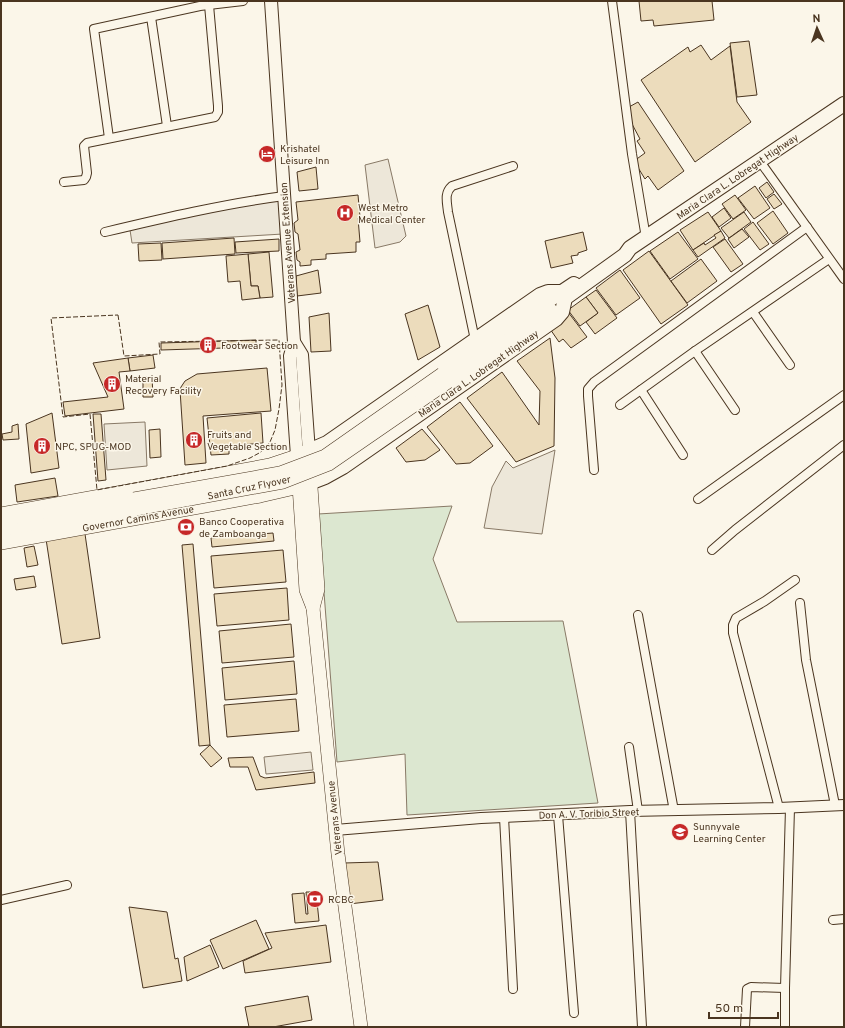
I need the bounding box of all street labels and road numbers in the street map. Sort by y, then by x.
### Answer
street label: Maria Clara L. Lobregat Highway [674,131,801,223]
street label: Veterans Avenue Extension [278,182,299,304]
street label: Maria Clara L. Lobregat Highway [416,328,542,421]
street label: Santa Cruz Flyover [206,473,292,504]
street label: Governor Camins Avenue [82,503,195,536]
street label: Veterans Avenue [325,780,346,856]
street label: Don A. V. Toribio Street [538,806,640,823]

